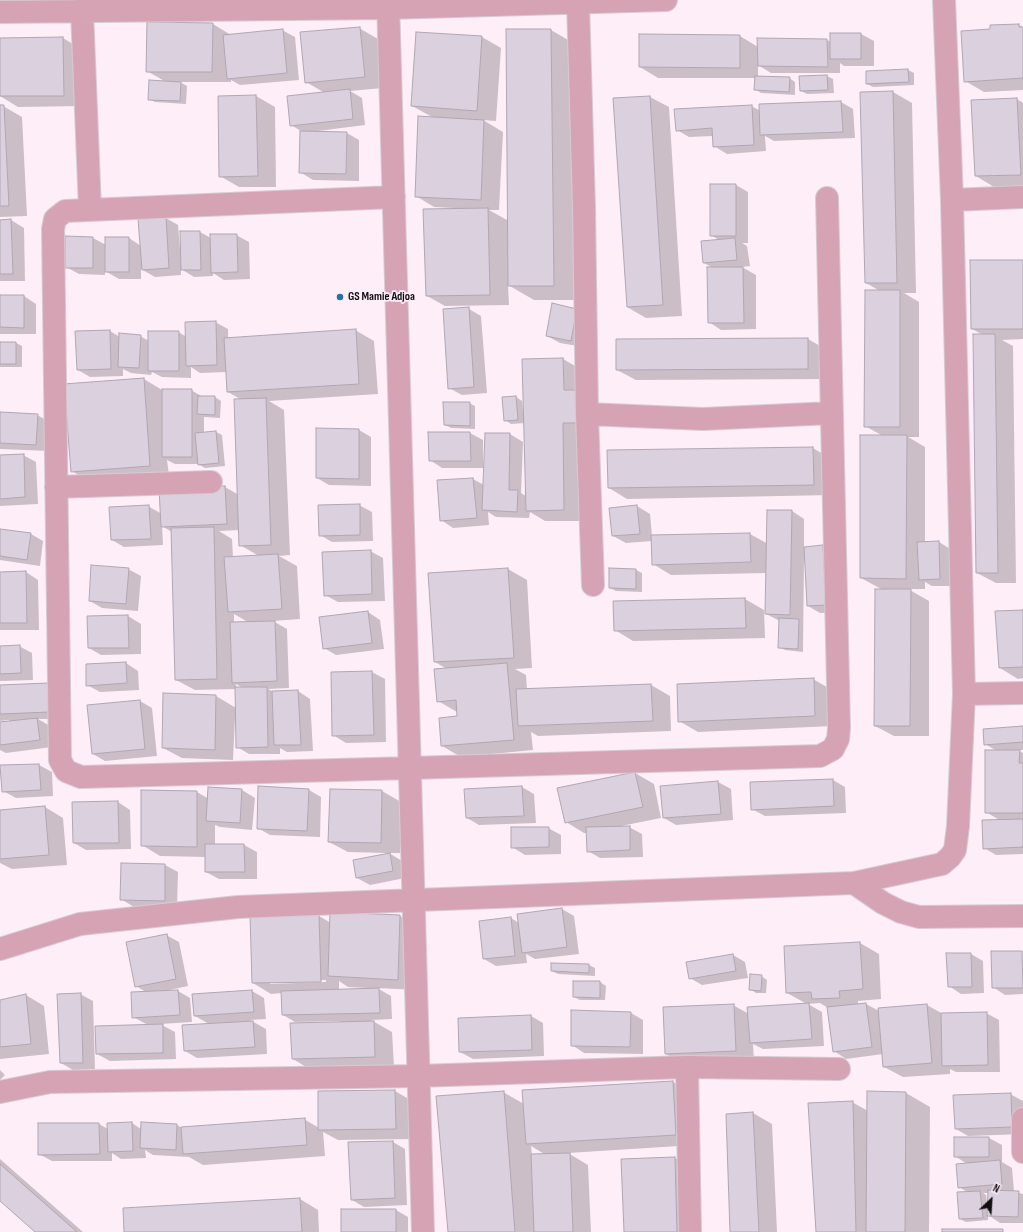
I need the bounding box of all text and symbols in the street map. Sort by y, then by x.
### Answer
place label: GS Mamie Adjoa [348,290,415,304]
marker: GS Mamie Adjoa [335,292,345,302]
north arrow [971,1180,1011,1220]
text: N [991,1182,1002,1196]

